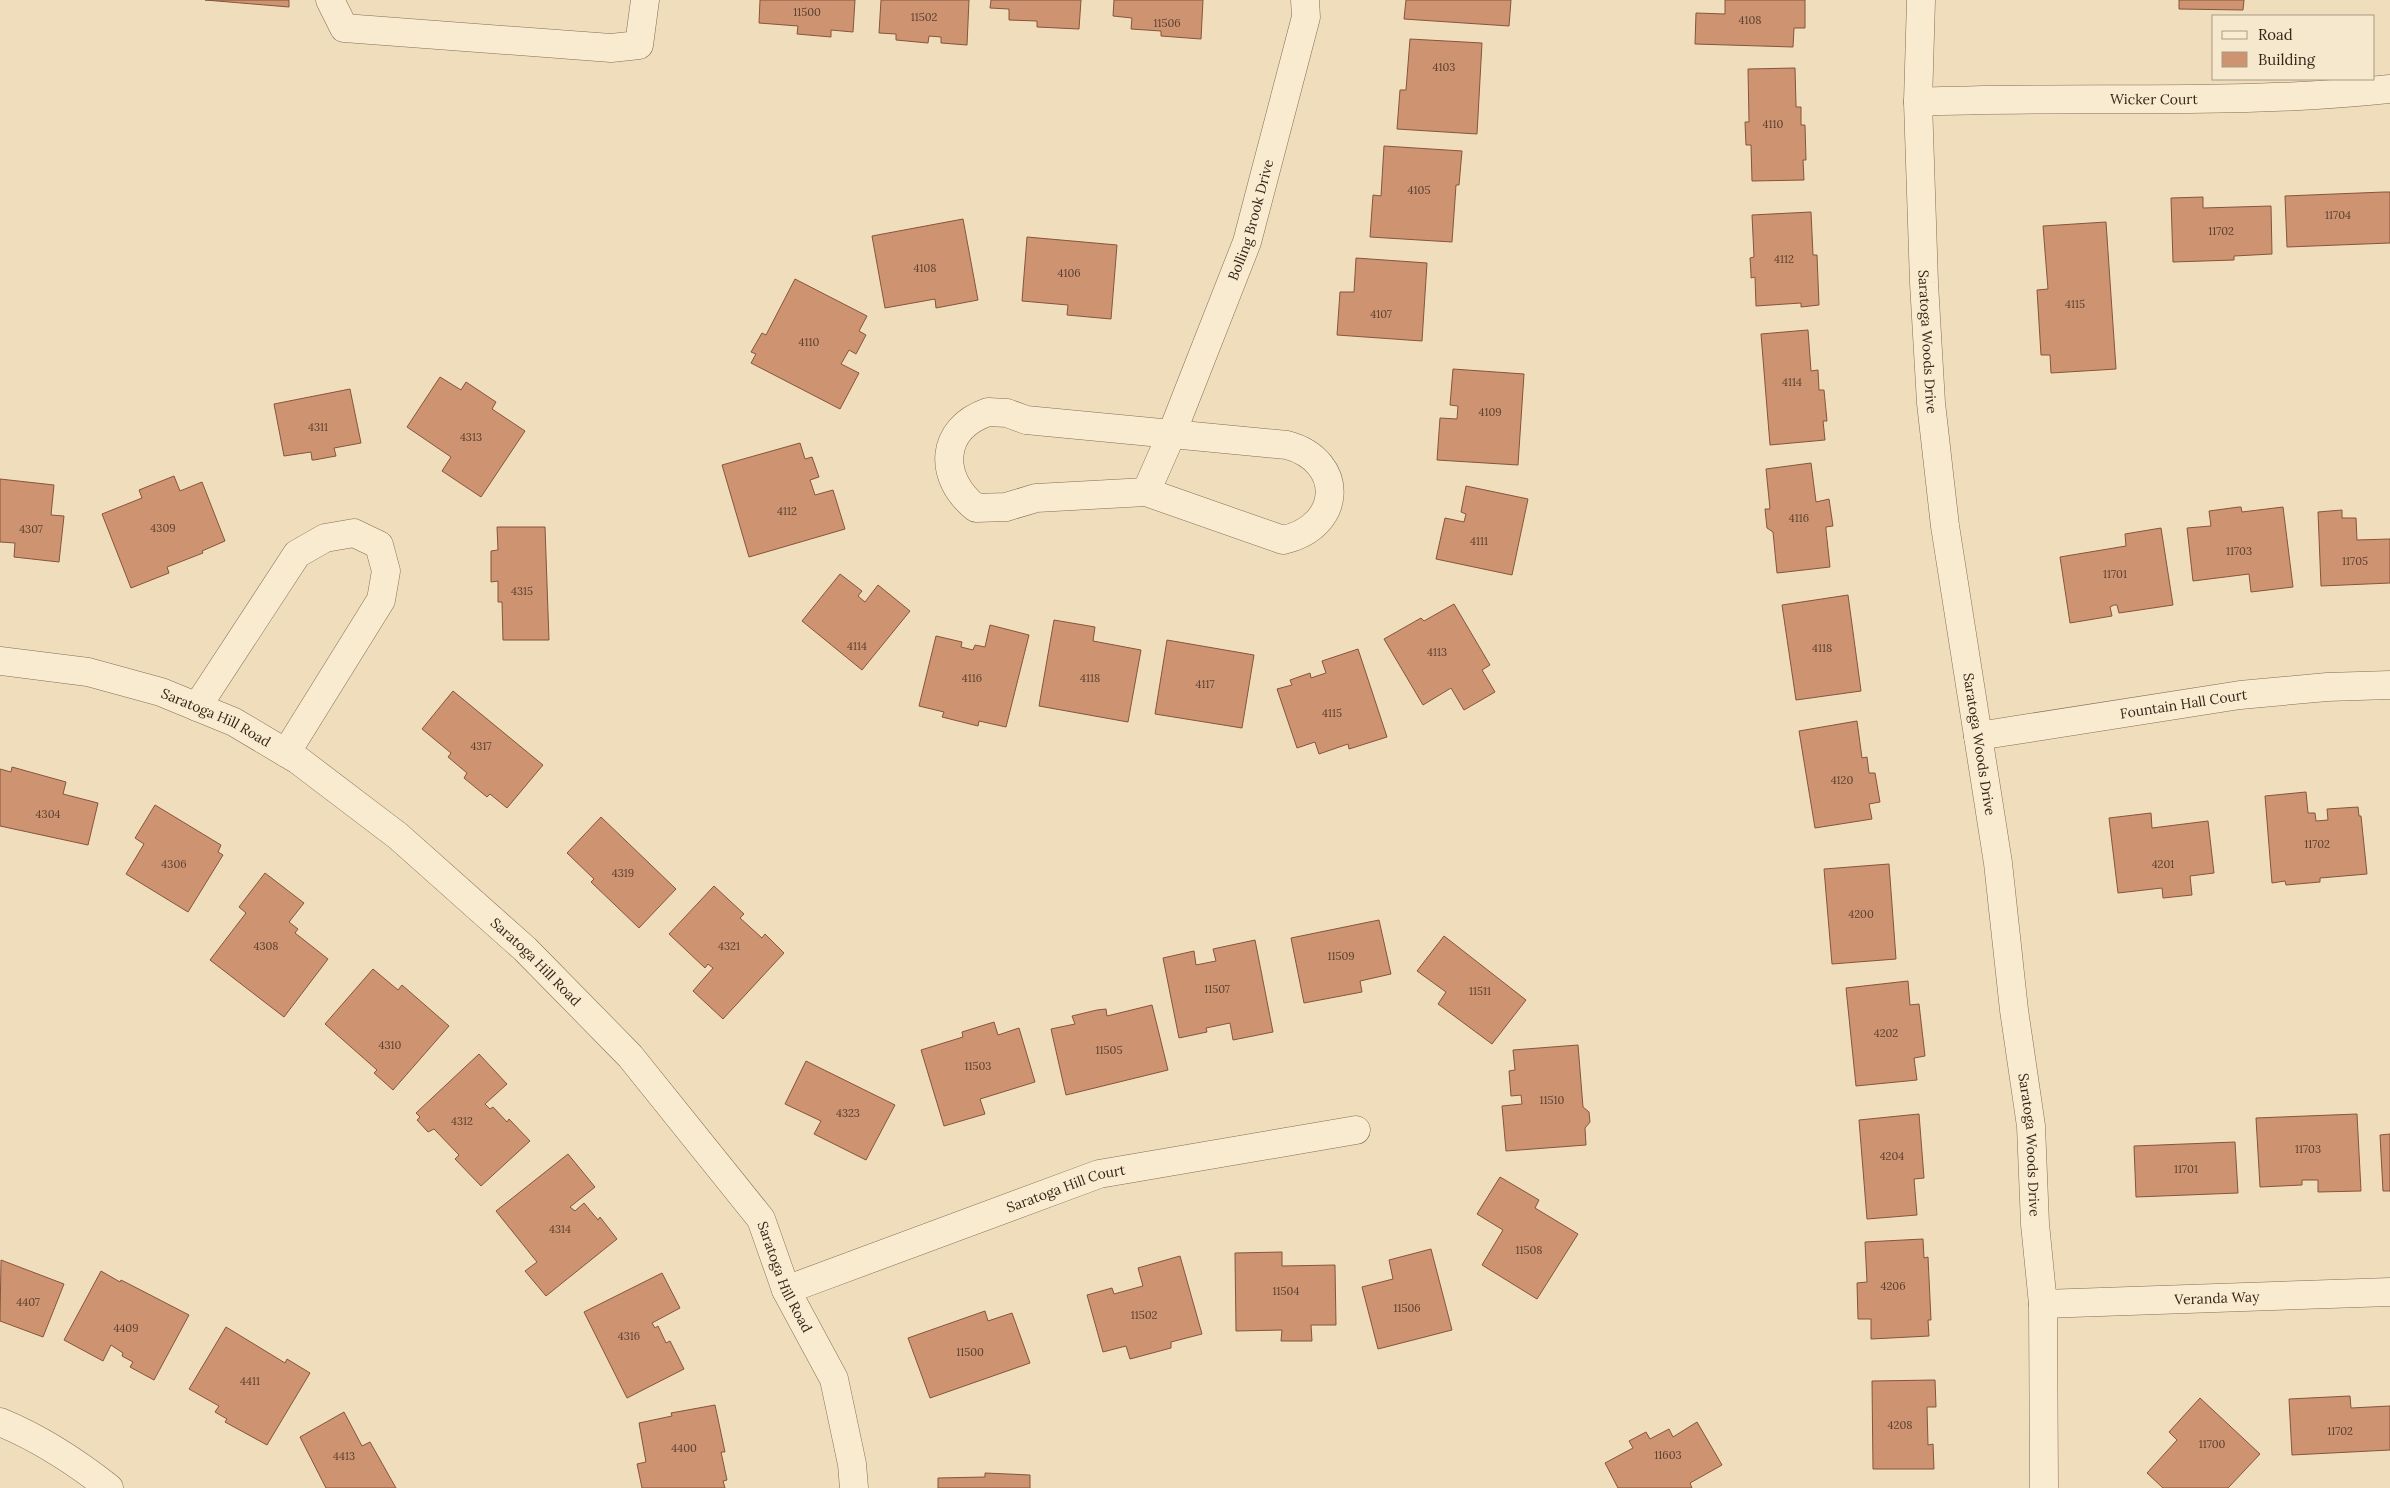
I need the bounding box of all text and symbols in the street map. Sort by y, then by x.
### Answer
house number: 11500 [793,5,821,19]
house number: 11502 [911,10,937,24]
house number: 4108 [1739,13,1761,27]
legend [2212,15,2375,80]
house number: 11506 [1153,16,1181,30]
text: Road [2258,25,2293,44]
text: Building [2258,50,2316,69]
house number: 4103 [1433,60,1455,74]
street label: Wicker Court [2110,90,2199,108]
house number: 4110 [1763,117,1784,131]
street label: Bolling Brook Drive [1224,157,1277,283]
house number: 4105 [1408,183,1430,197]
house number: 11704 [2325,208,2351,222]
house number: 11702 [2208,224,2234,238]
house number: 4112 [1774,252,1794,266]
house number: 4108 [914,261,936,275]
house number: 4106 [1057,266,1081,280]
street label: Saratoga Woods Drive [1915,270,1941,415]
house number: 4115 [2065,297,2085,311]
house number: 4107 [1370,307,1392,321]
house number: 4110 [799,335,820,349]
house number: 4114 [1782,375,1802,389]
house number: 4109 [1478,405,1502,419]
house number: 4311 [308,420,328,434]
house number: 4313 [460,430,482,444]
house number: 4112 [777,504,797,518]
house number: 4116 [1789,511,1809,525]
house number: 4309 [150,521,176,535]
house number: 4307 [19,522,43,536]
house number: 4111 [1470,534,1488,548]
house number: 11703 [2226,544,2252,558]
house number: 11705 [2342,554,2368,568]
house number: 11701 [2103,567,2127,581]
house number: 4315 [511,584,533,598]
house number: 4114 [847,639,867,653]
house number: 4118 [1812,641,1832,655]
house number: 4113 [1427,645,1447,659]
house number: 4116 [962,671,982,685]
house number: 4118 [1080,671,1100,685]
street label: Saratoga Woods Drive [1959,672,1999,817]
house number: 4117 [1195,677,1215,691]
street label: Saratoga Hill Road [159,684,274,751]
street label: Fountain Hall Court [2119,685,2248,723]
house number: 4115 [1322,706,1342,720]
house number: 4317 [470,739,492,753]
house number: 4120 [1831,773,1854,787]
house number: 4304 [36,807,60,821]
house number: 11702 [2304,837,2330,851]
house number: 4306 [161,857,187,871]
house number: 4201 [2152,857,2174,871]
house number: 4319 [612,866,634,880]
house number: 4200 [1848,907,1874,921]
street label: Saratoga Hill Road [487,914,585,1010]
house number: 4308 [253,939,279,953]
house number: 4321 [718,939,740,953]
house number: 11509 [1327,949,1355,963]
house number: 11507 [1204,982,1230,996]
house number: 11511 [1469,984,1491,998]
house number: 4202 [1874,1026,1898,1040]
house number: 4310 [379,1038,402,1052]
house number: 11505 [1096,1043,1122,1057]
house number: 11503 [965,1059,991,1073]
street label: Saratoga Woods Drive [2014,1072,2044,1217]
house number: 11510 [1540,1093,1565,1107]
house number: 4323 [836,1106,860,1120]
house number: 4312 [451,1114,473,1128]
house number: 11703 [2295,1142,2321,1156]
house number: 4204 [1880,1149,1904,1163]
street label: Saratoga Hill Court [1004,1161,1127,1217]
house number: 11701 [2174,1162,2198,1176]
street label: Saratoga Hill Road [754,1219,816,1336]
house number: 4314 [549,1222,571,1236]
house number: 11508 [1515,1243,1543,1257]
house number: 4206 [1880,1279,1906,1293]
house number: 11504 [1273,1284,1299,1298]
street label: Veranda Way [2173,1288,2260,1308]
house number: 4407 [16,1295,40,1309]
house number: 11506 [1393,1301,1421,1315]
house number: 11502 [1131,1308,1157,1322]
house number: 4409 [113,1321,139,1335]
house number: 4316 [618,1329,640,1343]
house number: 11500 [956,1345,984,1359]
house number: 4411 [240,1374,260,1388]
house number: 4208 [1888,1418,1912,1432]
house number: 11702 [2327,1424,2353,1438]
house number: 11700 [2199,1437,2226,1451]
house number: 4400 [671,1441,697,1455]
house number: 11603 [1654,1448,1682,1462]
house number: 4413 [333,1449,355,1463]

